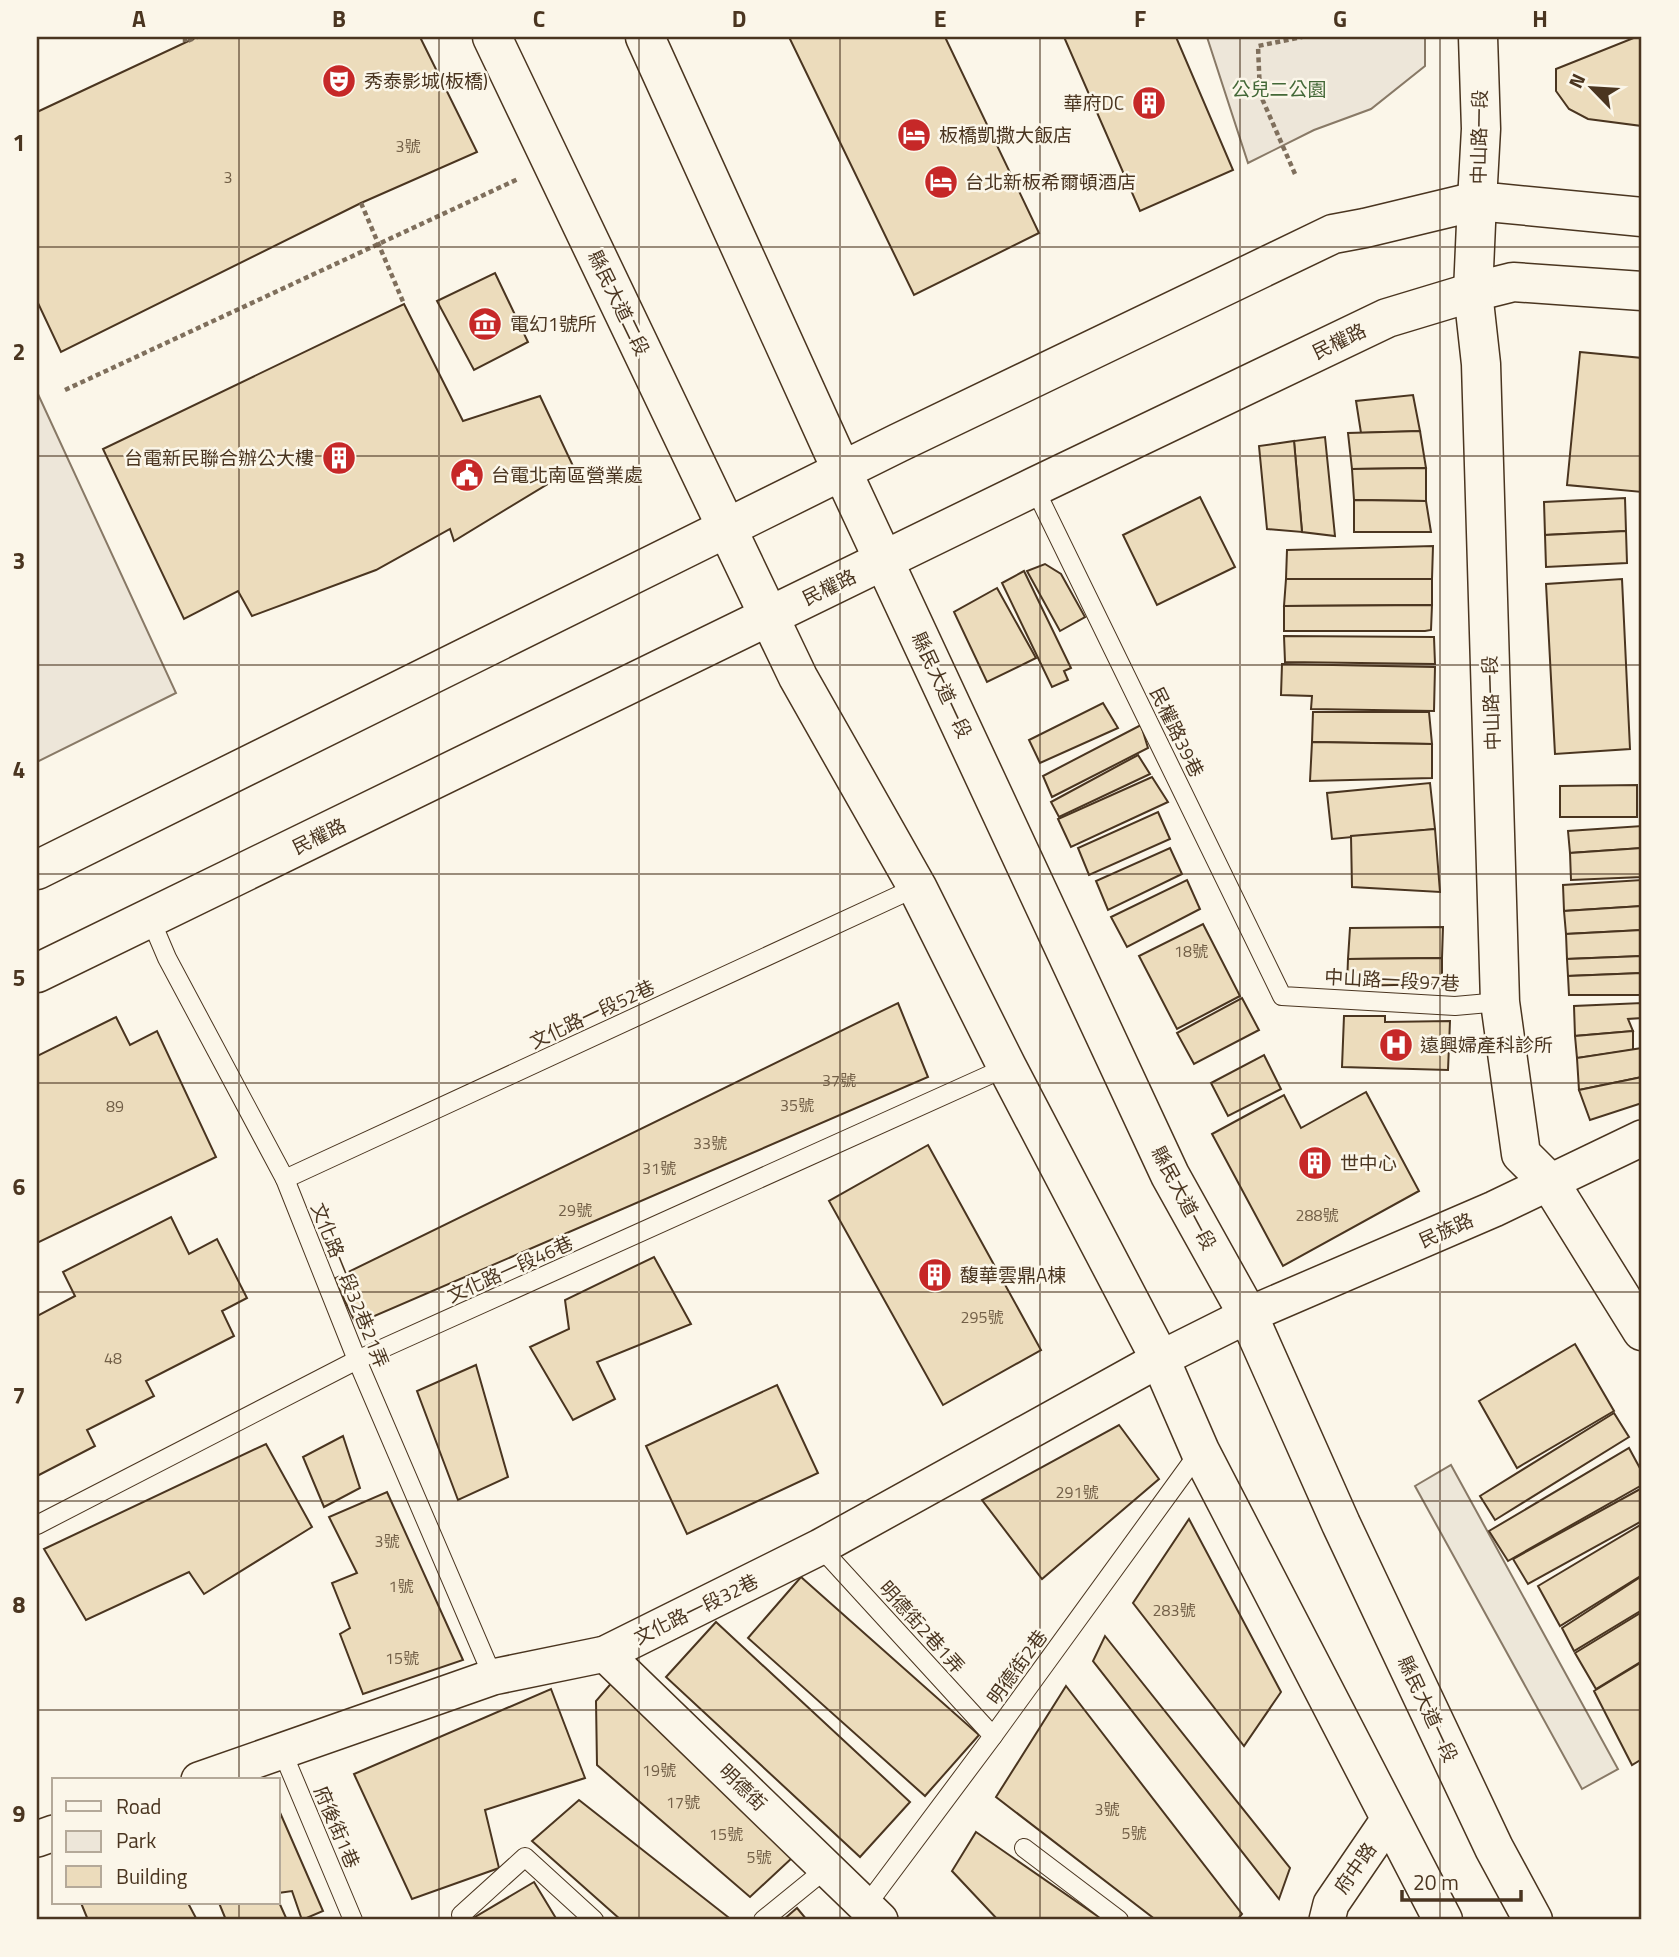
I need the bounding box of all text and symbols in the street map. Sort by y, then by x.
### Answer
text: A [132,1,146,36]
text: B [332,1,346,36]
text: C [533,1,545,36]
text: D [732,1,746,36]
text: E [934,1,946,36]
text: F [1134,1,1146,36]
text: G [1333,1,1347,36]
text: H [1532,1,1548,36]
north arrow [1556,52,1626,122]
theatre icon: 秀泰影城(板橋) [320,62,358,100]
place label: 秀泰影城(板橋) [364,66,488,95]
text: N [1560,69,1592,93]
park label: 公兒二公園 [1231,74,1327,103]
building icon: 華府DC [1130,84,1168,122]
place label: 華府DC [1063,88,1124,117]
street label: 中山路一段 [1463,89,1494,185]
hotel icon: 板橋凱撒大飯店 [895,116,933,154]
place label: 板橋凱撒大飯店 [939,120,1072,149]
text: 1 [13,125,25,160]
house number: 3號 [396,134,420,158]
hotel icon: 台北新板希爾頓酒店 [922,163,960,201]
house number: 3 [224,165,232,189]
place label: 台北新板希爾頓酒店 [965,167,1136,196]
street label: 縣民大道二段 [581,245,657,360]
museum icon: 電幻1號所 [466,305,504,343]
place label: 電幻1號所 [510,309,597,338]
street label: 民權路 [1307,315,1371,366]
text: 2 [13,334,25,369]
building icon: 台電新民聯合辦公大樓 [320,439,358,477]
place label: 台電新民聯合辦公大樓 [124,443,314,472]
public building icon: 台電北南區營業處 [448,456,486,494]
place label: 台電北南區營業處 [491,460,643,489]
text: 3 [13,543,25,578]
street label: 民權路 [797,561,861,612]
street label: 縣民大道一段 [905,627,980,743]
street label: 中山路一段 [1474,655,1507,751]
street label: 民權路39巷 [1143,682,1212,782]
text: 4 [13,752,25,787]
street label: 民權路 [287,810,351,861]
house number: 18號 [1174,939,1208,963]
text: 5 [13,960,25,995]
street label: 中山路一段97巷 [1324,961,1460,998]
street label: 文化路一段52巷 [524,972,659,1055]
hospital icon: 遠興婦產科診所 [1377,1026,1415,1064]
place label: 遠興婦產科診所 [1420,1030,1553,1059]
house number: 37號 [822,1068,856,1092]
house number: 35號 [780,1093,814,1117]
house number: 89 [106,1094,124,1118]
house number: 33號 [693,1131,727,1155]
street label: 縣民大道一段 [1145,1141,1224,1255]
building icon: 世中心 [1296,1144,1334,1182]
place label: 世中心 [1340,1148,1397,1177]
house number: 31號 [642,1156,676,1180]
text: 6 [13,1169,26,1204]
street label: 文化路一段32巷21弄 [304,1198,397,1372]
house number: 29號 [558,1198,592,1222]
house number: 288號 [1296,1203,1338,1227]
street label: 民族路 [1414,1205,1478,1254]
street label: 文化路一段46巷 [442,1228,577,1309]
building icon: 馥華雲鼎A棟 [916,1256,954,1294]
place label: 馥華雲鼎A棟 [960,1260,1066,1289]
house number: 295號 [961,1305,1003,1329]
house number: 48 [104,1346,122,1370]
text: 7 [13,1378,25,1413]
house number: 291號 [1056,1480,1098,1504]
house number: 3號 [375,1529,399,1553]
street label: 文化路一段32巷 [629,1566,763,1651]
house number: 1號 [389,1574,413,1598]
street label: 明德街2巷1弄 [873,1574,972,1680]
text: 8 [13,1587,26,1622]
house number: 283號 [1153,1598,1195,1622]
street label: 明德街2巷 [979,1623,1054,1710]
house number: 15號 [385,1646,419,1670]
street label: 縣民大道一段 [1391,1651,1466,1767]
street label: 明德街 [713,1756,774,1817]
house number: 19號 [642,1758,676,1782]
legend [52,1778,280,1904]
street label: 府後街1巷 [307,1781,368,1872]
text: Road [116,1790,161,1822]
house number: 17號 [666,1790,700,1814]
text: 9 [13,1796,26,1831]
house number: 3號 [1095,1797,1119,1821]
house number: 5號 [1122,1821,1146,1845]
house number: 15號 [709,1822,743,1846]
text: Park [116,1824,156,1856]
street label: 府中路 [1326,1836,1383,1899]
house number: 5號 [747,1845,771,1869]
scale bar [1402,1859,1522,1903]
text: Building [116,1860,188,1892]
text: 20 m [1413,1866,1459,1898]

